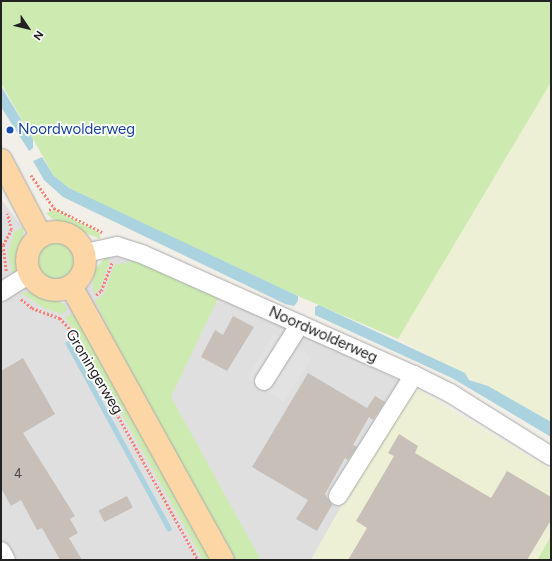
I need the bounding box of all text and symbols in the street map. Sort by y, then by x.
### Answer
north arrow [8,8,48,48]
text: N [30,28,46,42]
place label: Noordwolderweg [18,121,135,139]
marker: Noordwolderweg [5,125,15,135]
street label: Noordwolderweg [266,303,380,367]
street label: Groningerweg [62,326,126,418]
house number: 4 [14,466,22,482]

